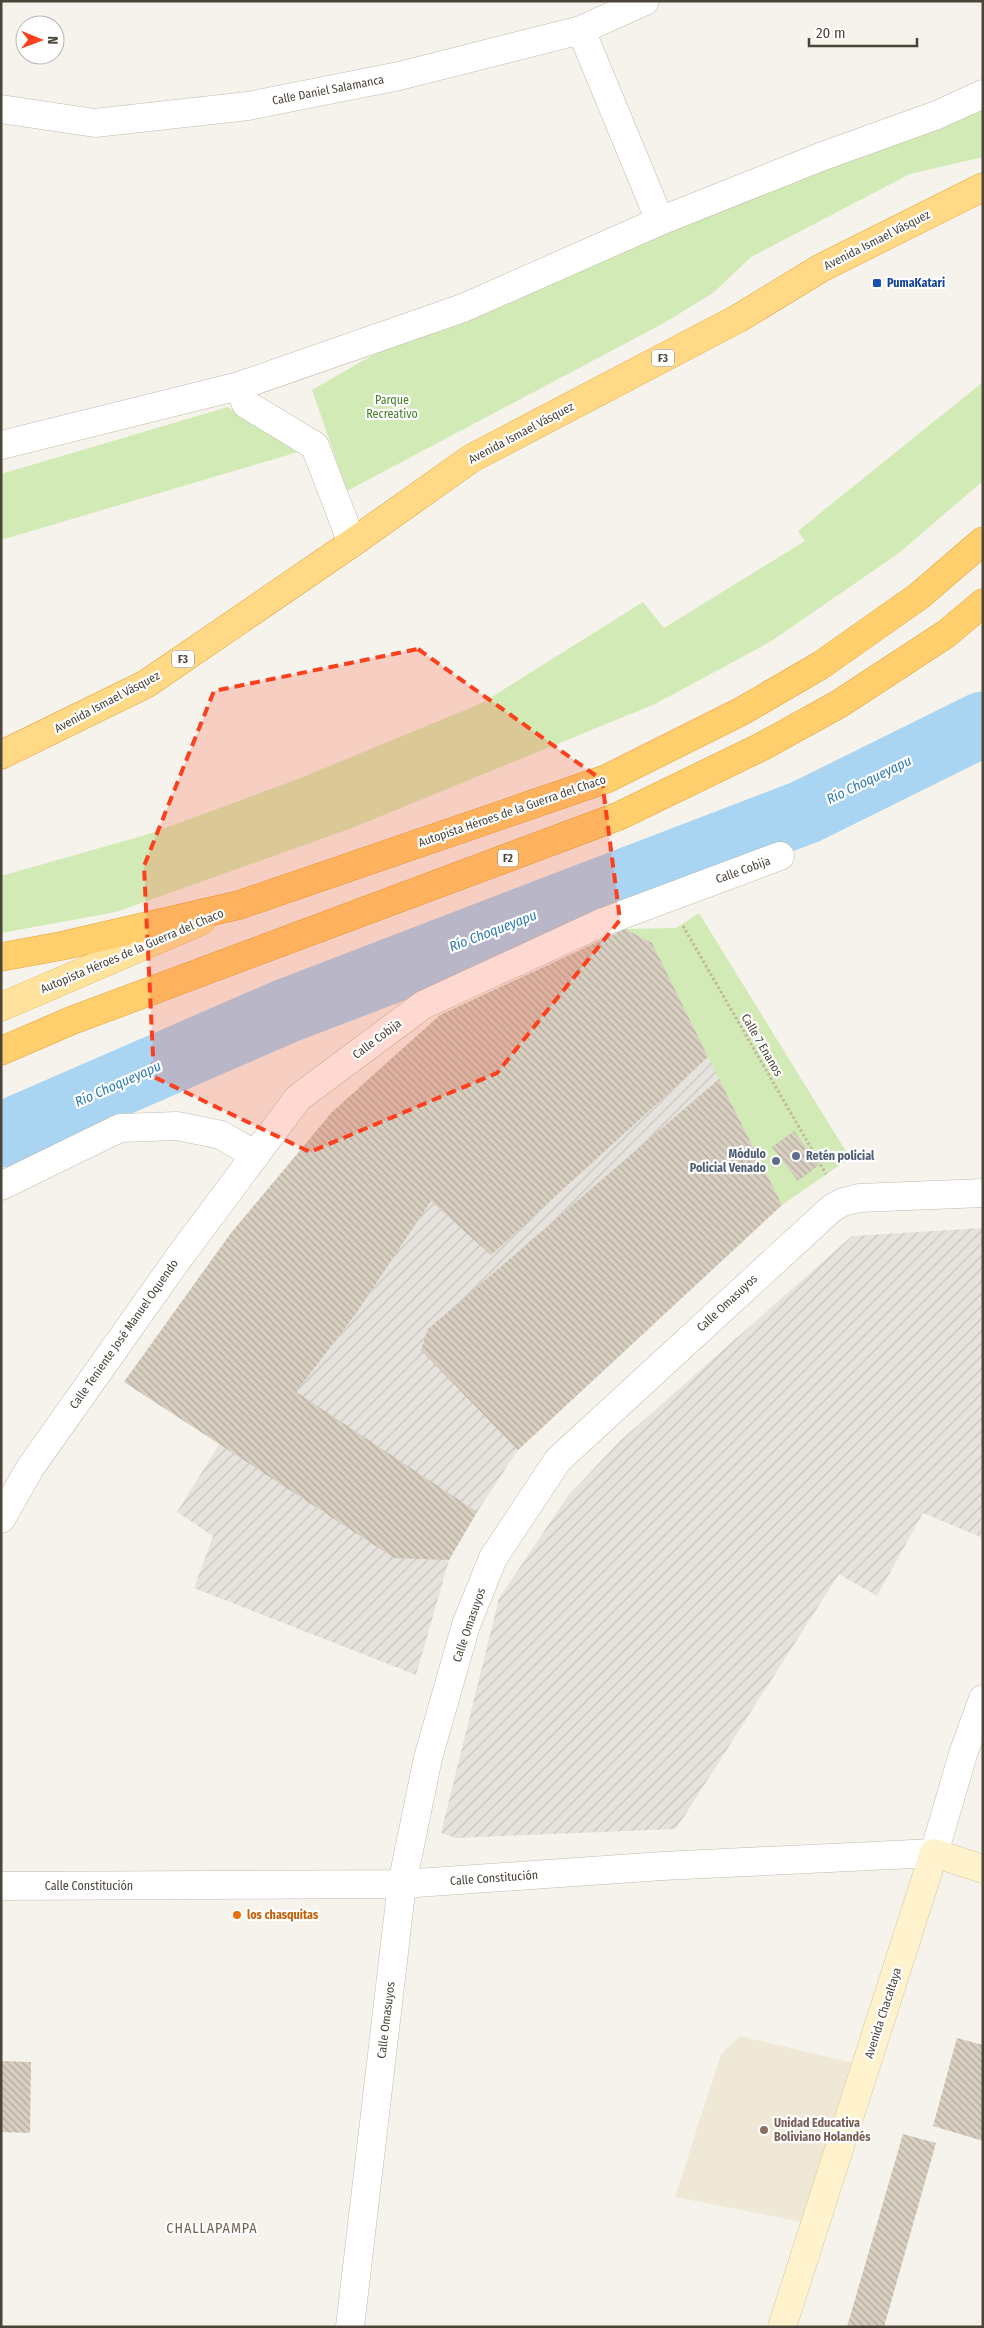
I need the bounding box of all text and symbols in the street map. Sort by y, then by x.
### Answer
north arrow [15,15,65,65]
scale bar [809,15,916,47]
text: 20 m [816,24,846,42]
text: N [44,36,61,45]
street label: Calle Daniel Salamanca [271,72,385,108]
street label: Avenida Ismael Vásquez [822,207,933,273]
place label: PumaKatari [887,276,945,290]
marker: PumaKatari [871,277,883,289]
road number: F3 [652,349,674,366]
park label: Parque Recreativo [366,393,418,421]
street label: Avenida Ismael Vásquez [466,399,576,467]
road number: F3 [172,651,194,668]
street label: Avenida Ismael Vásquez [52,668,162,736]
water label: Río Choqueyapu [824,752,914,808]
street label: Autopista Héroes de la Guerra del Chaco [416,772,608,850]
road number: F2 [498,850,518,866]
street label: Calle Cobija [714,854,772,886]
street label: Autopista Héroes de la Guerra del Chaco [38,906,226,996]
water label: Río Choqueyapu [447,906,539,956]
street label: Calle 7 Enanos [738,1011,786,1079]
street label: Calle Cobija [350,1016,404,1062]
water label: Río Choqueyapu [72,1057,164,1111]
place label: Módulo Policial Venado [690,1147,767,1175]
place label: Retén policial [806,1149,875,1163]
marker: Retén policial [790,1150,802,1162]
marker: Módulo Policial Venado [770,1155,782,1167]
street label: Calle Teniente José Manuel Oquendo [67,1257,181,1411]
street label: Calle Omasuyos [694,1271,760,1335]
street label: Calle Omasuyos [450,1586,488,1664]
street label: Calle Constitución [449,1868,539,1888]
street label: Calle Constitución [45,1879,133,1893]
place label: los chasquitas [247,1908,319,1922]
marker: los chasquitas [231,1909,243,1921]
street label: Avenida Chacaltaya [862,1966,904,2060]
street label: Calle Omasuyos [374,1981,398,2059]
place label: Unidad Educativa Boliviano Holandés [774,2116,871,2144]
marker: Unidad Educativa Boliviano Holandés [758,2124,770,2136]
district label: CHALLAPAMPA [166,2220,258,2237]

